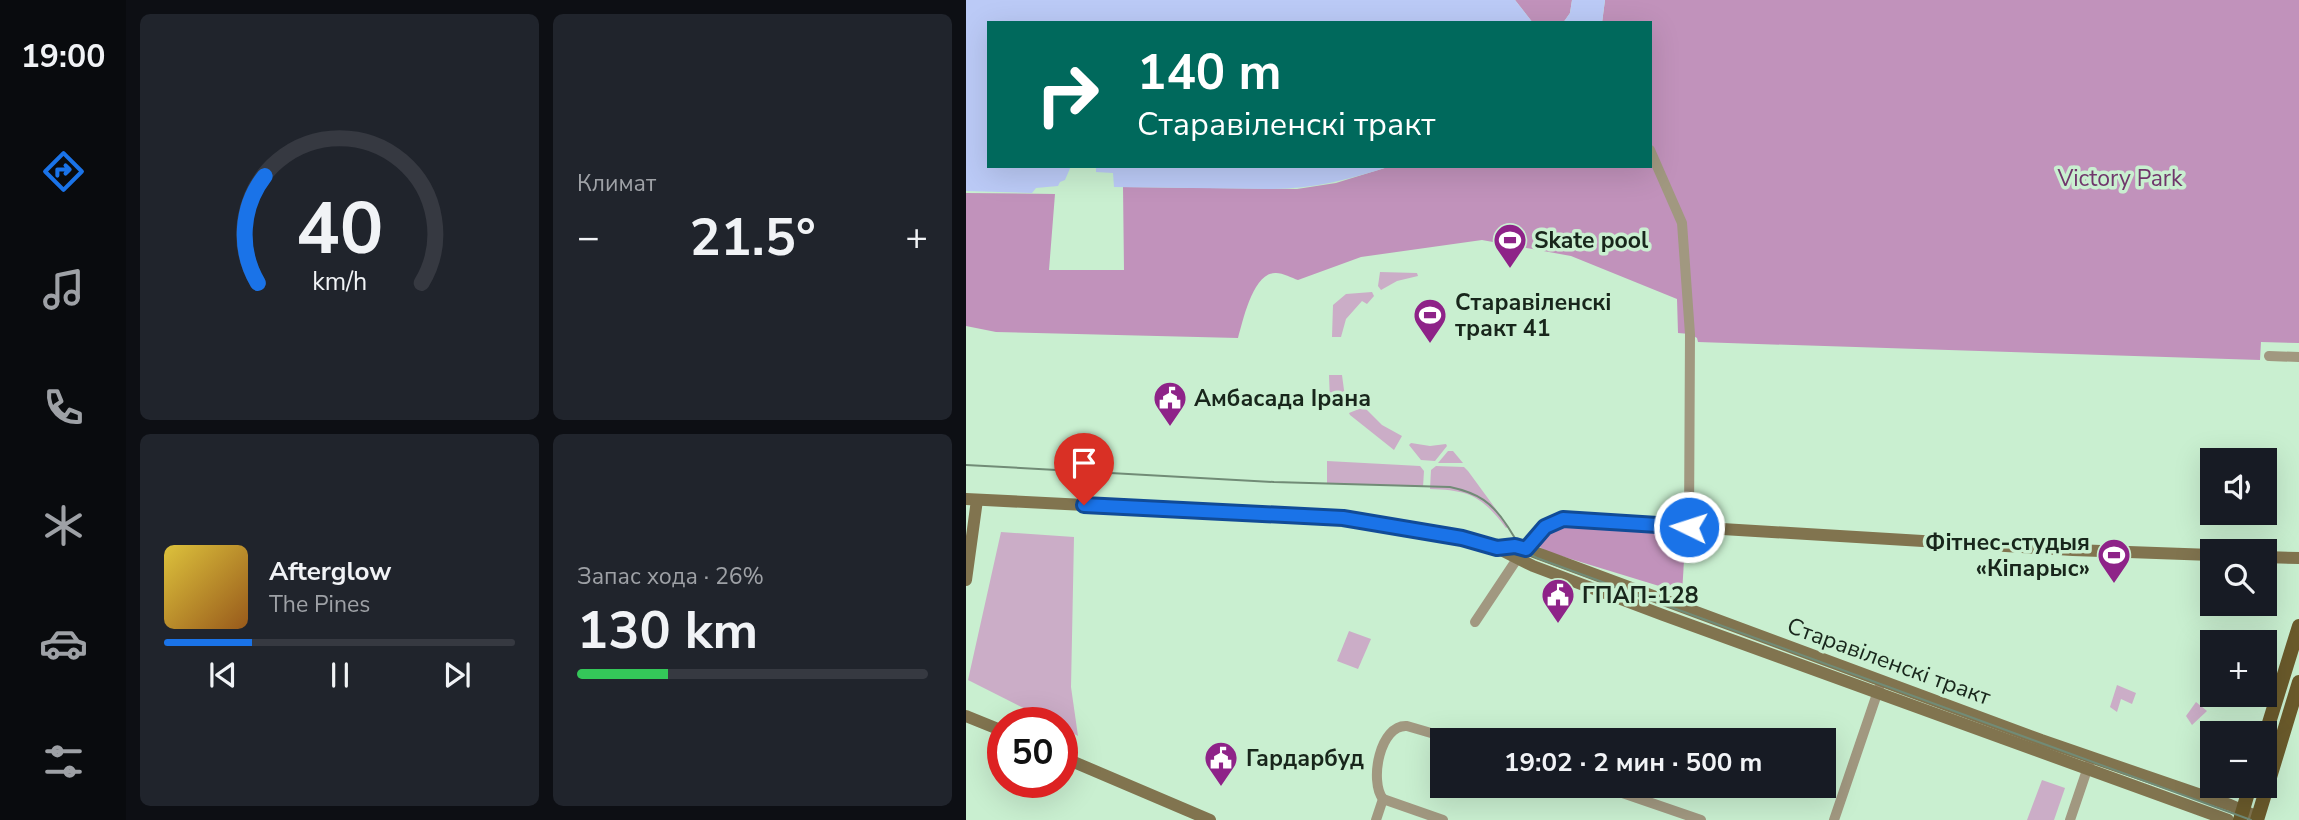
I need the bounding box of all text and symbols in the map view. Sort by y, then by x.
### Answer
text: 19:00 [21,35,105,78]
text: 140 m [1137,39,1281,106]
icon: right [1022,49,1113,140]
text: Старавіленскі тракт [1137,103,1435,146]
icon: directions [39,147,88,196]
park label: Victory Park [2056,163,2183,194]
text: Климат [577,168,656,199]
text: 40 [296,179,383,279]
text: 21.5° [689,202,816,273]
text: − [577,212,600,263]
text: + [905,212,928,263]
sports icon: Skate pool [1491,221,1529,270]
place label: Skate pool [1534,225,1649,256]
icon: music [39,265,88,314]
text: km/h [312,265,367,299]
place label: Старавіленскі тракт 41 [1455,287,1611,344]
sports icon: Старавіленскі тракт 41 [1411,296,1449,345]
public building icon: Амбасада Ірана [1151,379,1189,428]
icon: phone [39,383,88,432]
place label: Амбасада Ірана [1194,383,1371,414]
pin [1054,433,1114,505]
icon: arrive [1065,444,1103,482]
map controls [2200,448,2277,798]
button: sound [2200,448,2277,525]
position arrow [1652,490,1726,564]
icon: climate [39,501,88,550]
place label: Фітнес-студыя «Кіпарыс» [1925,527,2090,584]
sports icon: Фітнес-студыя «Кіпарыс» [2095,536,2133,585]
button: search [2200,539,2277,616]
text: Afterglow [269,554,392,589]
text: Запас хода · 26% [577,561,764,592]
public building icon: ГПАП-128 [1539,576,1577,625]
place label: ГПАП-128 [1582,580,1699,611]
text: The Pines [269,589,370,620]
text: 130 km [577,595,758,666]
street label: Старавіленскі тракт [1783,610,1996,713]
icon: car [39,619,88,668]
button: + [2200,630,2277,707]
icon: previous [204,656,242,694]
icon: pause [321,656,359,694]
icon: next [438,656,476,694]
speed limit sign: 50 [987,707,1078,798]
button: − [2200,721,2277,798]
icon: filters [39,737,88,786]
public building icon: Гардарбуд [1202,739,1240,788]
place label: Гардарбуд [1246,743,1364,774]
text: 19:02 · 2 мин · 500 m [1504,745,1762,780]

